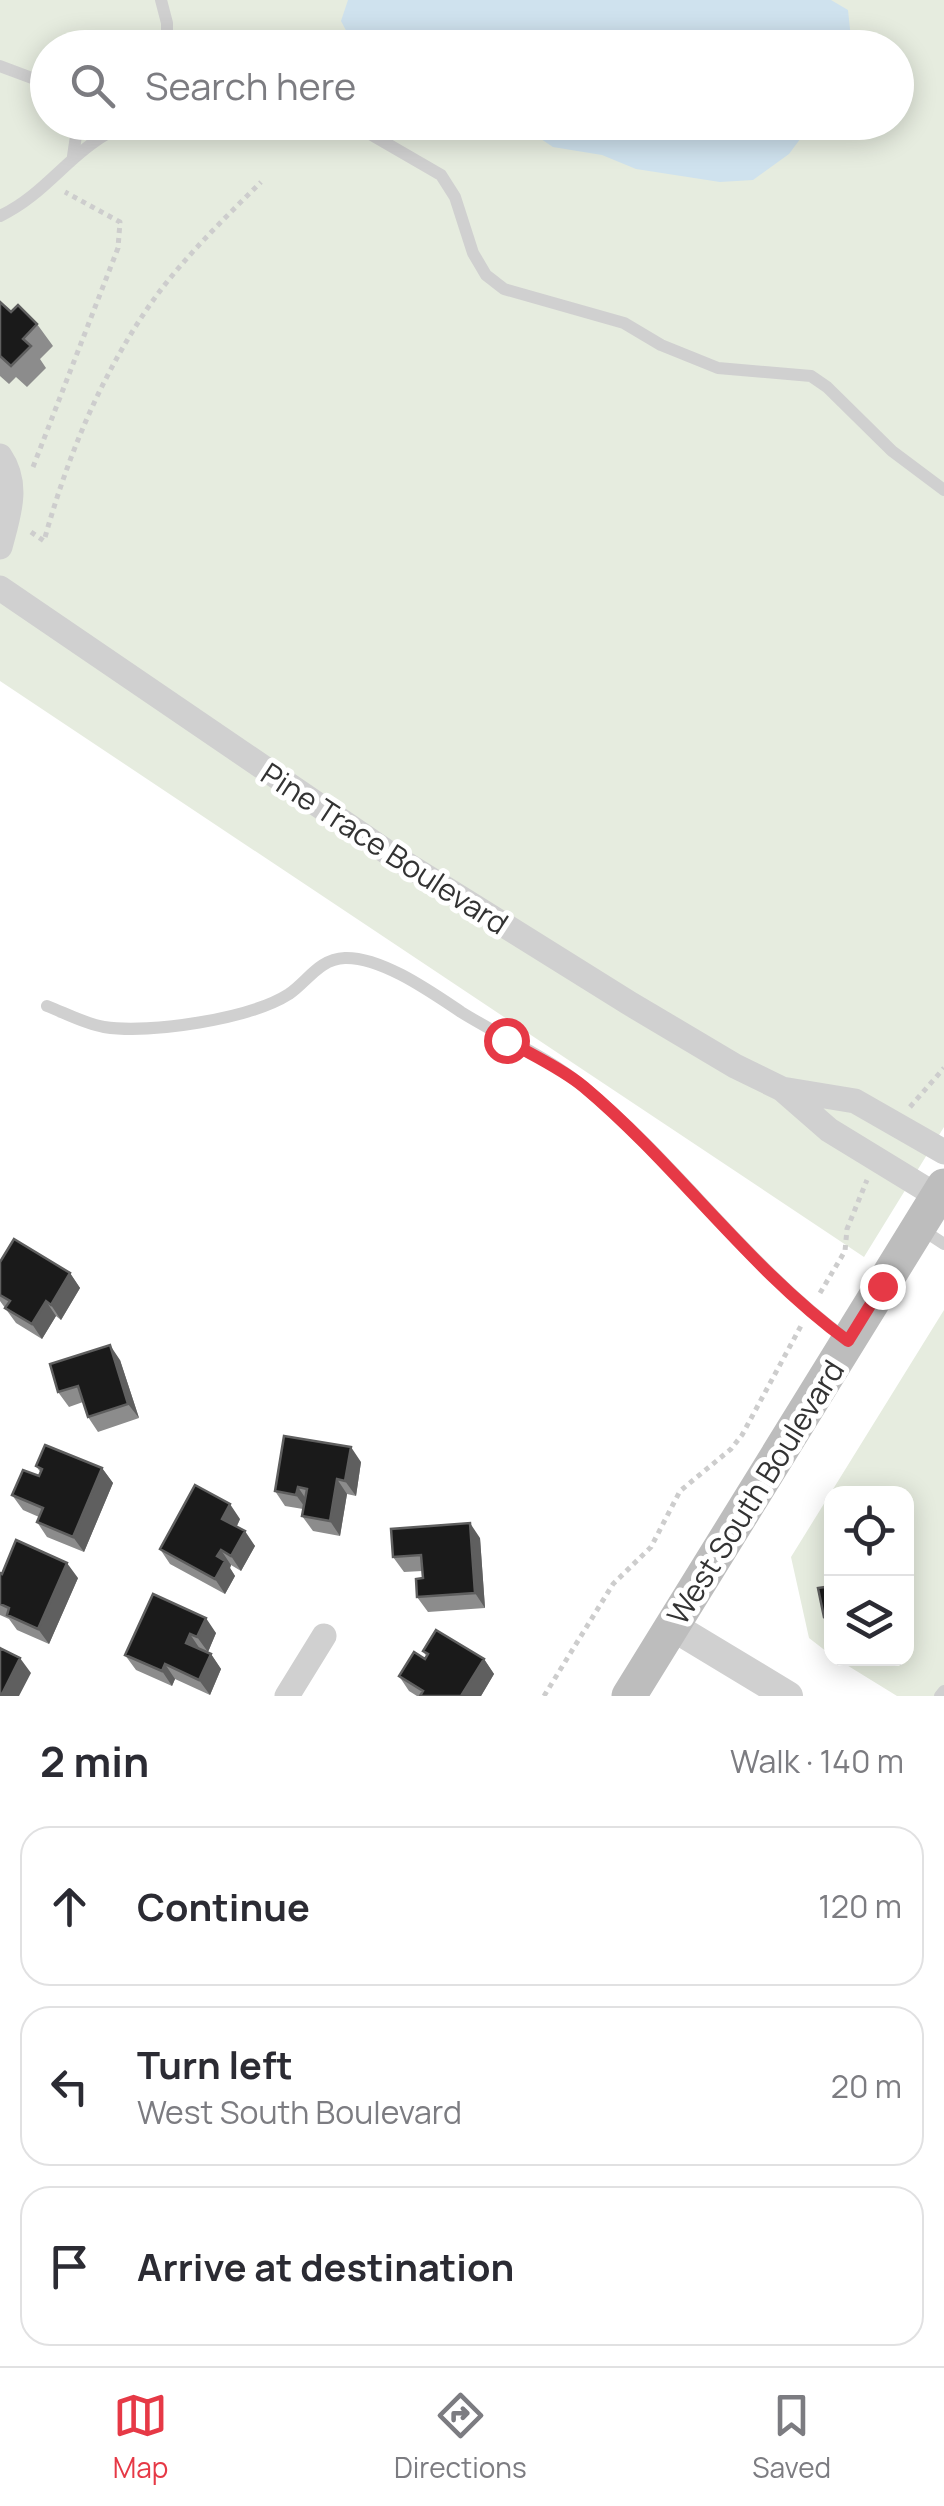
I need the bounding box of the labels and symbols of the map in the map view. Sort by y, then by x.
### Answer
street label: Pine Trace Boulevard [254,753,516,943]
route start [484,1018,530,1064]
route end [860,1264,906,1310]
street label: West South Boulevard [657,1352,853,1632]

